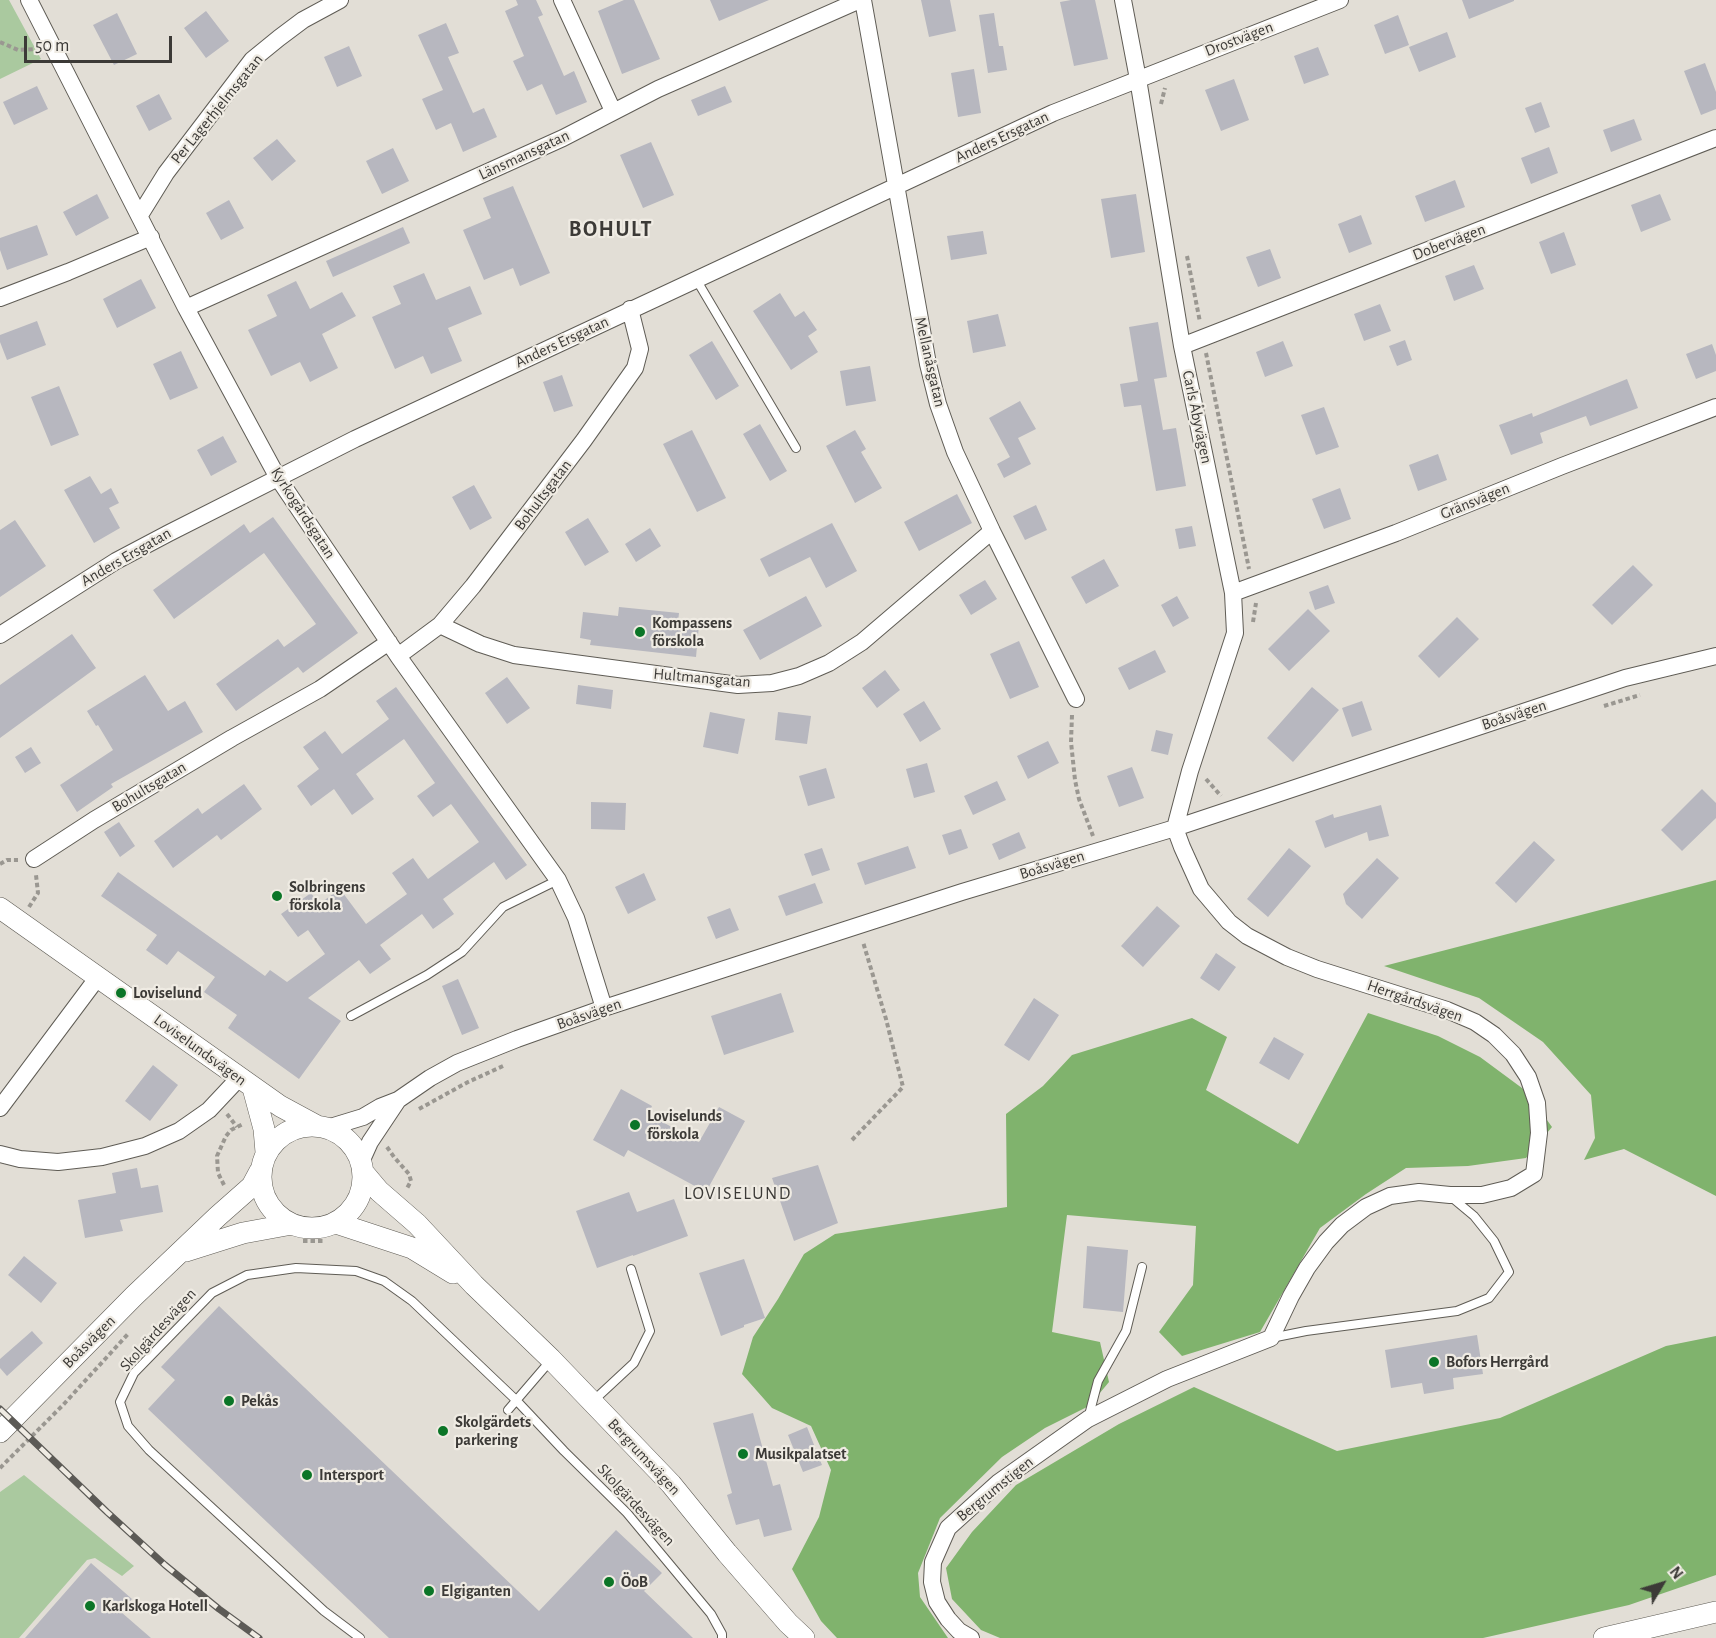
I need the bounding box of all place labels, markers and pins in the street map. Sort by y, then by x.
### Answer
place label: Kompassens förskola [652,613,732,651]
marker: Kompassens förskola [633,625,647,639]
place label: Solbringens förskola [289,877,365,915]
marker: Solbringens förskola [270,889,284,903]
place label: Loviselund [133,983,202,1003]
marker: Loviselund [114,986,128,1000]
place label: Loviselunds förskola [647,1106,722,1144]
marker: Loviselunds förskola [628,1118,642,1132]
place label: Bofors Herrgård [1446,1352,1549,1372]
marker: Bofors Herrgård [1427,1355,1441,1369]
place label: Pekås [241,1391,278,1411]
marker: Pekås [222,1394,236,1408]
place label: Skolgärdets parkering [455,1412,531,1450]
marker: Skolgärdets parkering [436,1424,450,1438]
place label: Musikpalatset [755,1444,846,1464]
marker: Musikpalatset [736,1447,750,1461]
place label: Intersport [319,1465,384,1485]
marker: Intersport [300,1468,314,1482]
place label: ÖoB [621,1572,648,1592]
marker: ÖoB [602,1575,616,1589]
place label: Elgiganten [441,1581,511,1601]
marker: Elgiganten [422,1584,436,1598]
place label: Karlskoga Hotell [102,1596,208,1616]
marker: Karlskoga Hotell [83,1599,97,1613]

